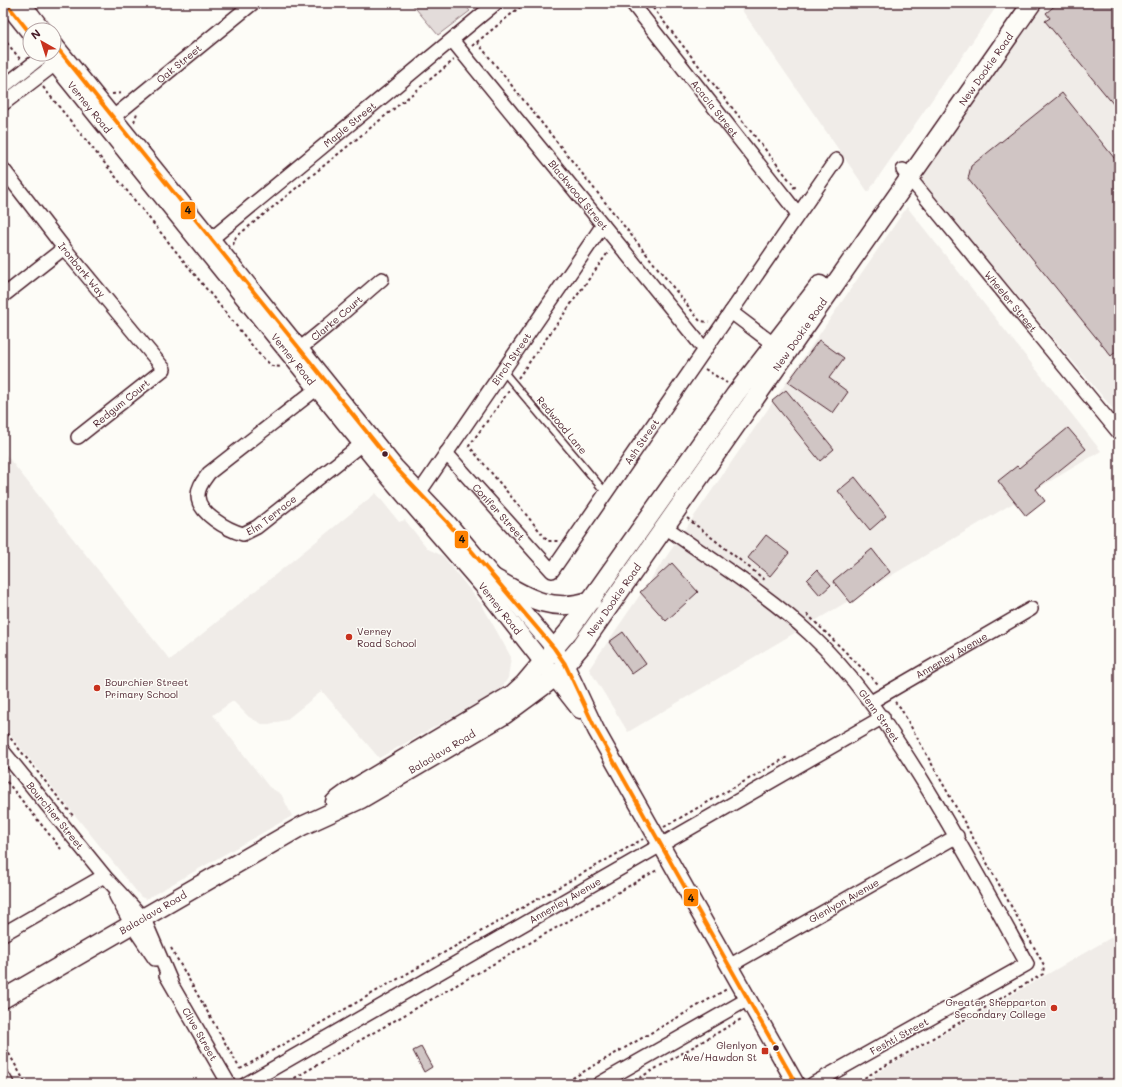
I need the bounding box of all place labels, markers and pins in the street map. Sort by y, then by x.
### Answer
unlabelled marker [380,449,390,459]
place label: Verney Road School [357,624,417,650]
marker: Verney Road School [344,632,354,642]
place label: Bourchier Street Primary School [105,675,188,701]
marker: Bourchier Street Primary School [92,683,102,693]
place label: Greater Shepparton Secondary College [945,995,1046,1021]
marker: Greater Shepparton Secondary College [1049,1003,1059,1013]
place label: Glenlyon Ave/Hawdon St [682,1038,757,1064]
unlabelled marker [771,1043,781,1053]
marker: Glenlyon Ave/Hawdon St [760,1046,770,1056]

